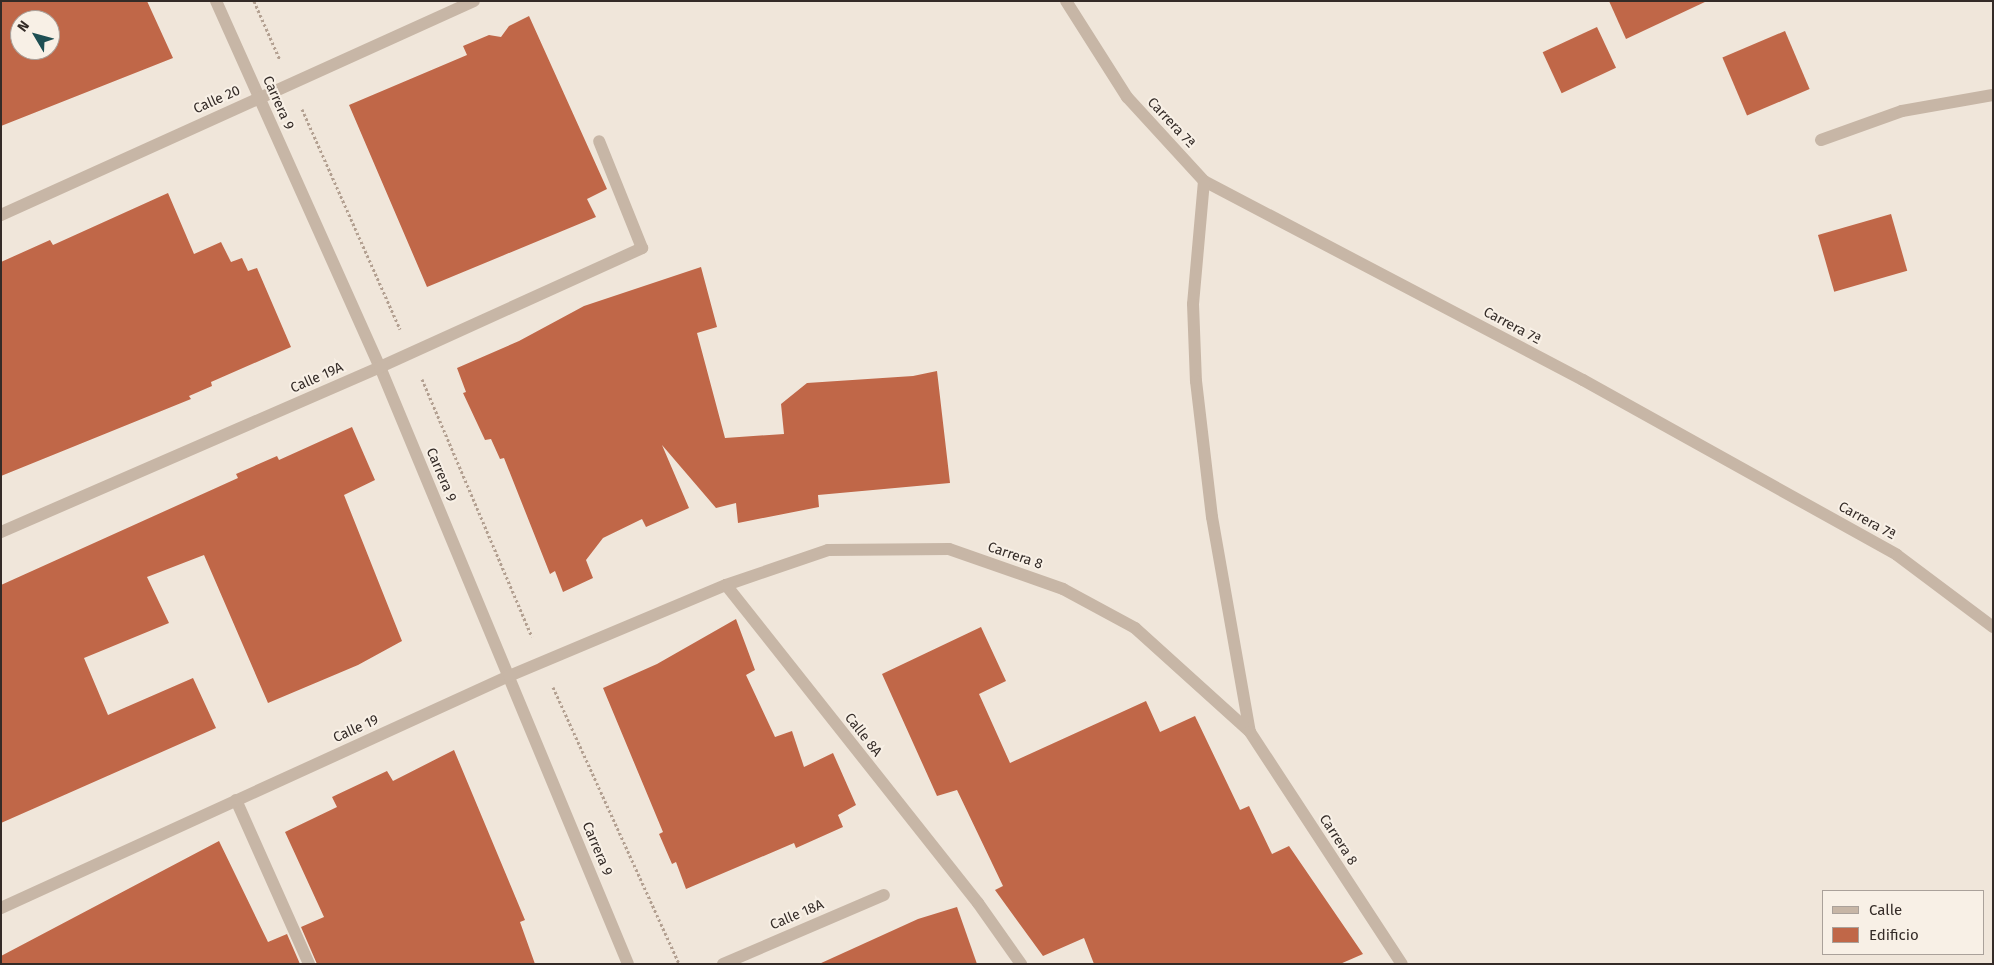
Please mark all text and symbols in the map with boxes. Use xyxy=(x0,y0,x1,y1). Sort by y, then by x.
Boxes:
north arrow xyxy=(10,10,60,60)
text: N xyxy=(14,17,33,35)
street label: Carrera 9 xyxy=(259,74,297,132)
street label: Calle 20 xyxy=(191,82,243,118)
street label: Carrera 7ª xyxy=(1143,94,1199,152)
street label: Carrera 7ª xyxy=(1480,304,1544,348)
street label: Calle 19A xyxy=(288,359,346,397)
street label: Carrera 9 xyxy=(422,446,460,504)
street label: Carrera 7ª xyxy=(1835,498,1899,544)
street label: Carrera 8 xyxy=(985,539,1045,573)
street label: Calle 8A xyxy=(841,710,885,760)
street label: Calle 19 xyxy=(331,712,381,746)
street label: Carrera 8 xyxy=(1315,811,1361,869)
street label: Carrera 9 xyxy=(578,820,616,878)
legend xyxy=(1822,890,1984,955)
street label: Calle 18A xyxy=(768,896,826,934)
text: Calle xyxy=(1869,901,1902,919)
text: Edificio xyxy=(1869,926,1919,944)

